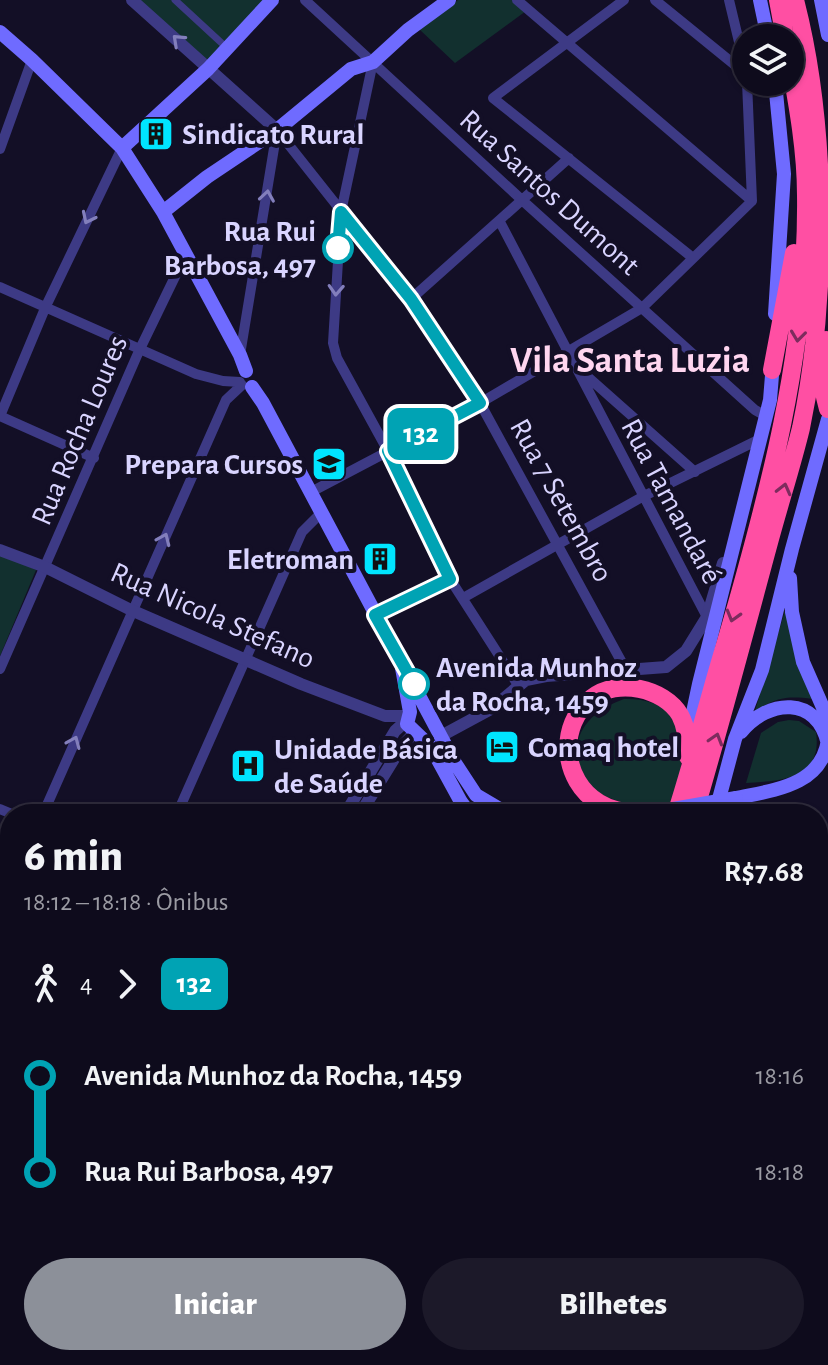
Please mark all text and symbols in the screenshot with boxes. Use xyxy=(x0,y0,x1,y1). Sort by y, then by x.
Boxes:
map controls xyxy=(732,24,804,96)
button: layers xyxy=(732,24,804,96)
one-way arrow xyxy=(172,36,187,50)
street label: Rua Santos Dumont xyxy=(454,104,645,281)
building icon: Sindicato Rural xyxy=(137,115,175,153)
place label: Sindicato Rural xyxy=(182,120,364,150)
one-way arrow xyxy=(257,189,274,202)
one-way arrow xyxy=(82,210,98,225)
place label: Rua Rui Barbosa, 497 xyxy=(164,217,316,281)
marker: Rua Rui Barbosa, 497 xyxy=(323,233,353,263)
one-way arrow xyxy=(328,283,345,296)
one-way arrow xyxy=(789,330,806,343)
street label: Rua Rocha Loures xyxy=(26,331,133,530)
district label: Vila Santa Luzia xyxy=(510,342,750,380)
line badge: 132 xyxy=(375,408,467,460)
street label: Rua 7 Setembro xyxy=(504,414,618,587)
street label: Rua Tamandaré xyxy=(615,414,727,589)
text: 132 xyxy=(403,420,439,448)
school or university icon: Prepara Cursos xyxy=(310,445,348,483)
place label: Prepara Cursos xyxy=(124,450,303,480)
one-way arrow xyxy=(775,482,792,496)
one-way arrow xyxy=(154,533,170,547)
building icon: Eletroman xyxy=(361,540,399,578)
place label: Eletroman xyxy=(227,545,354,575)
street label: Rua Nicola Stefano xyxy=(106,557,319,674)
one-way arrow xyxy=(726,609,742,622)
place label: Avenida Munhoz da Rocha, 1459 xyxy=(436,653,637,717)
marker: Avenida Munhoz da Rocha, 1459 xyxy=(399,669,429,699)
hotel icon: Comaq hotel xyxy=(483,728,521,766)
place label: Comaq hotel xyxy=(528,733,679,763)
one-way arrow xyxy=(707,733,723,747)
place label: Unidade Básica de Saúde xyxy=(274,735,458,799)
one-way arrow xyxy=(65,736,81,751)
hospital icon: Unidade Básica de Saúde xyxy=(229,747,267,785)
text: 6 min xyxy=(24,835,123,879)
text: R$7.68 xyxy=(724,857,804,887)
text: 18:12 – 18:18 · Ônibus xyxy=(24,889,228,915)
icon: walk xyxy=(24,962,68,1006)
icon: forward xyxy=(105,962,149,1006)
text: 132 xyxy=(177,970,212,998)
text: 4 xyxy=(80,971,93,997)
text: Avenida Munhoz da Rocha, 1459 xyxy=(84,1061,462,1091)
text: 18:16 xyxy=(756,1063,804,1089)
text: Rua Rui Barbosa, 497 xyxy=(84,1157,333,1187)
text: 18:18 xyxy=(756,1159,804,1185)
button: Iniciar xyxy=(24,1258,406,1350)
button: Bilhetes xyxy=(422,1258,804,1350)

